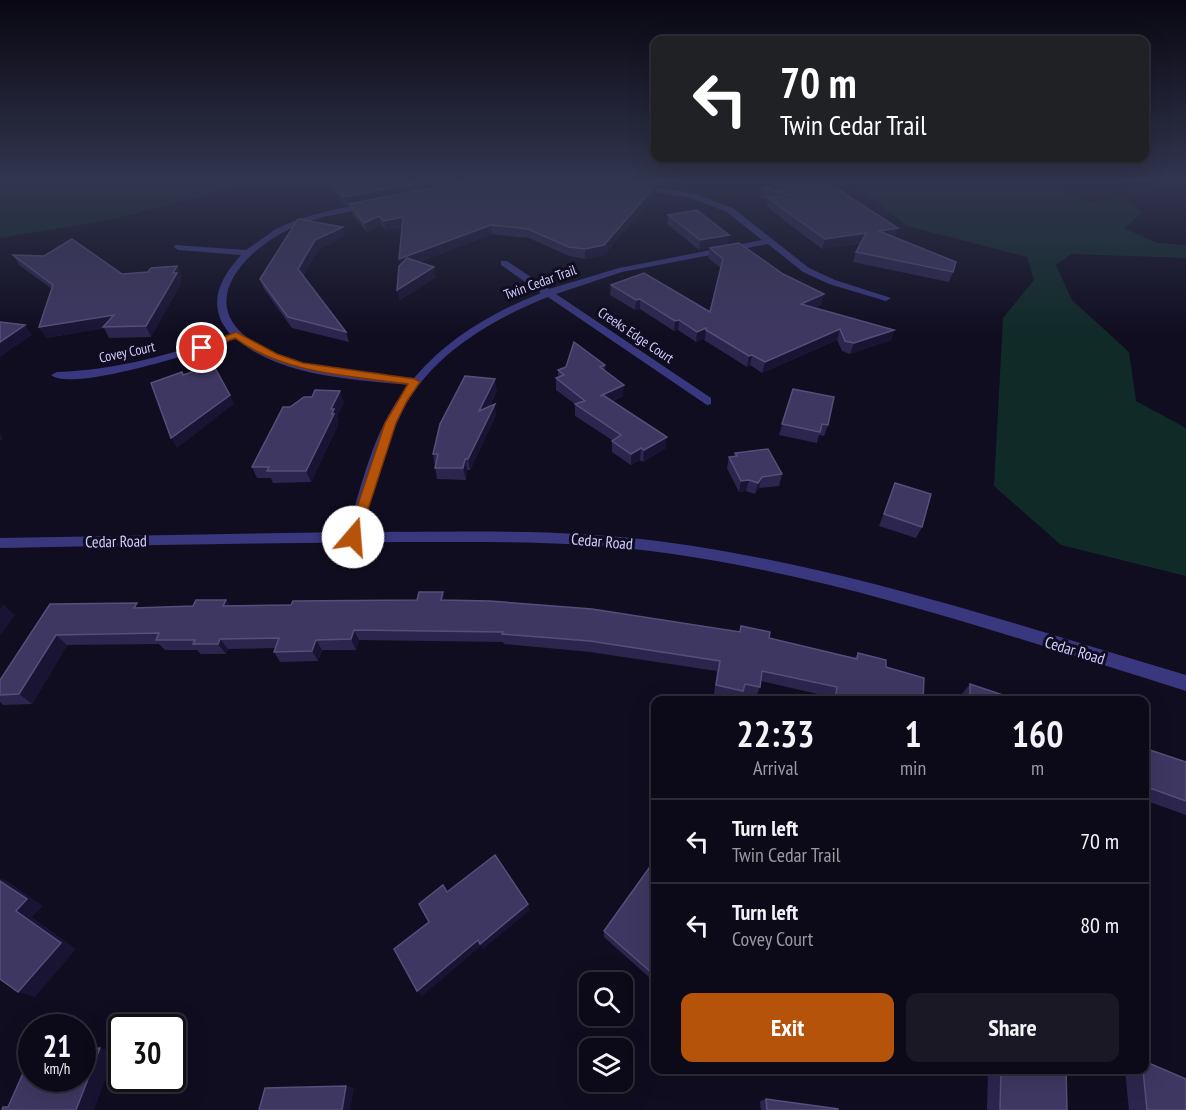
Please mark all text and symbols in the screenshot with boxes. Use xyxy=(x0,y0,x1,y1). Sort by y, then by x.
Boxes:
text: 70 m xyxy=(780,55,857,110)
icon: left xyxy=(681,60,759,138)
text: Twin Cedar Trail xyxy=(780,108,926,142)
street label: Twin Cedar Trail xyxy=(501,260,579,303)
street label: Creeks Edge Court xyxy=(595,303,678,367)
pin xyxy=(176,322,227,373)
icon: arrive xyxy=(185,331,218,364)
street label: Covey Court xyxy=(97,337,157,367)
position arrow xyxy=(321,505,385,569)
street label: Cedar Road xyxy=(570,528,634,554)
street label: Cedar Road xyxy=(85,530,147,552)
street label: Cedar Road xyxy=(1042,631,1108,669)
text: 22:33 xyxy=(737,710,814,757)
text: 1 xyxy=(904,710,922,757)
text: 160 xyxy=(1012,710,1063,757)
text: Arrival xyxy=(753,755,798,781)
text: min xyxy=(900,755,926,781)
text: m xyxy=(1031,755,1044,781)
text: Turn left xyxy=(732,814,798,842)
icon: left xyxy=(681,825,714,858)
text: 70 m xyxy=(1080,827,1119,855)
text: Twin Cedar Trail xyxy=(732,842,840,868)
text: Turn left xyxy=(732,898,798,926)
icon: left xyxy=(681,909,714,942)
text: 80 m xyxy=(1080,911,1119,939)
text: Covey Court xyxy=(732,926,813,952)
map controls xyxy=(579,972,633,1092)
button: search xyxy=(579,972,633,1026)
button: Exit xyxy=(681,993,894,1062)
button: Share xyxy=(906,993,1119,1062)
speed limit sign: 30 xyxy=(108,1014,186,1092)
text: 21 xyxy=(43,1026,71,1065)
button: layers xyxy=(579,1038,633,1092)
text: km/h xyxy=(44,1059,70,1078)

